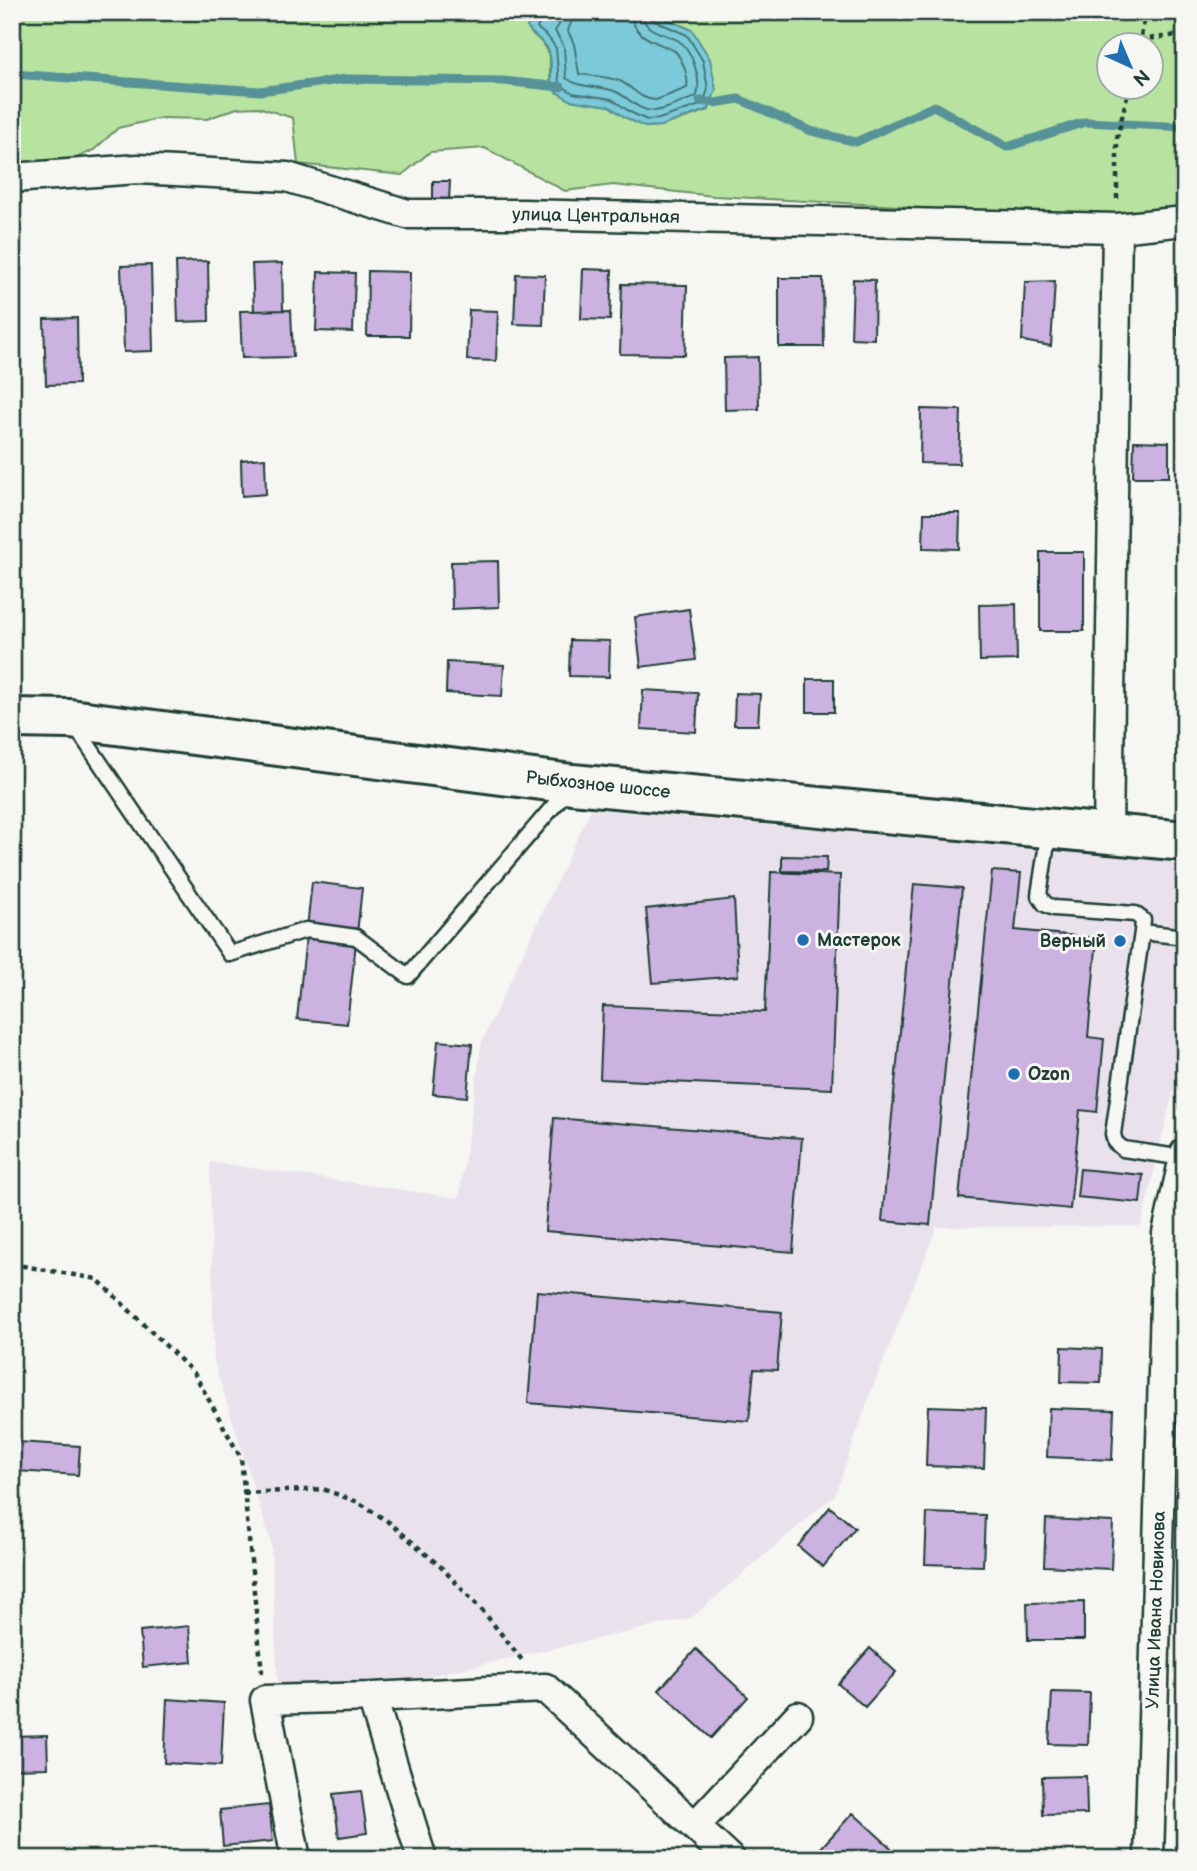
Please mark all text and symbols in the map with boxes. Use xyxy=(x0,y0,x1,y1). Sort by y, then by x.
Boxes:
north arrow xyxy=(1096,32,1166,102)
text: N xyxy=(1128,64,1154,90)
street label: улица Центральная xyxy=(512,204,680,228)
street label: Рыбхозное шоссе xyxy=(525,767,671,803)
place label: Мастерок xyxy=(817,930,901,951)
place label: Верный xyxy=(1040,931,1106,952)
marker: Мастерок xyxy=(795,932,811,948)
marker: Верный xyxy=(1112,933,1128,949)
place label: Ozon xyxy=(1028,1064,1070,1085)
marker: Ozon xyxy=(1006,1066,1022,1082)
street label: Улица Ивана Новикова xyxy=(1142,1510,1170,1709)

